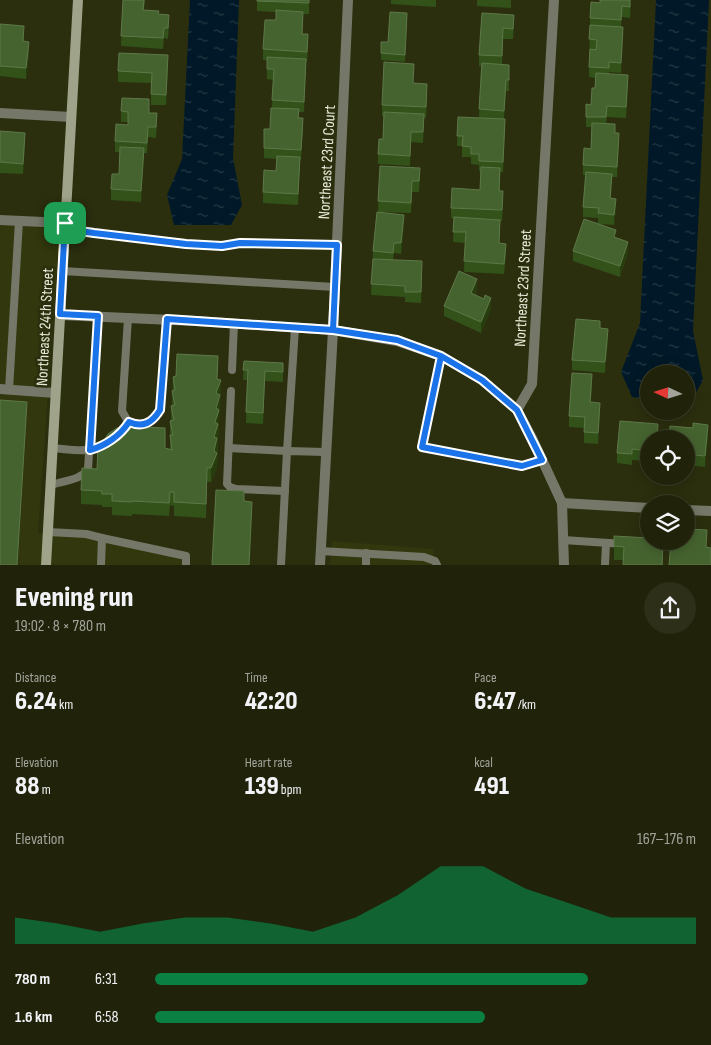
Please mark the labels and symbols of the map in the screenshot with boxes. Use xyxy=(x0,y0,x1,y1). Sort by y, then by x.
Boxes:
street label: Northeast 23rd Court xyxy=(315,104,340,220)
pin xyxy=(44,202,86,244)
street label: Northeast 23rd Street xyxy=(511,229,536,347)
street label: Northeast 24th Street xyxy=(33,267,58,387)
north arrow xyxy=(640,365,695,420)

